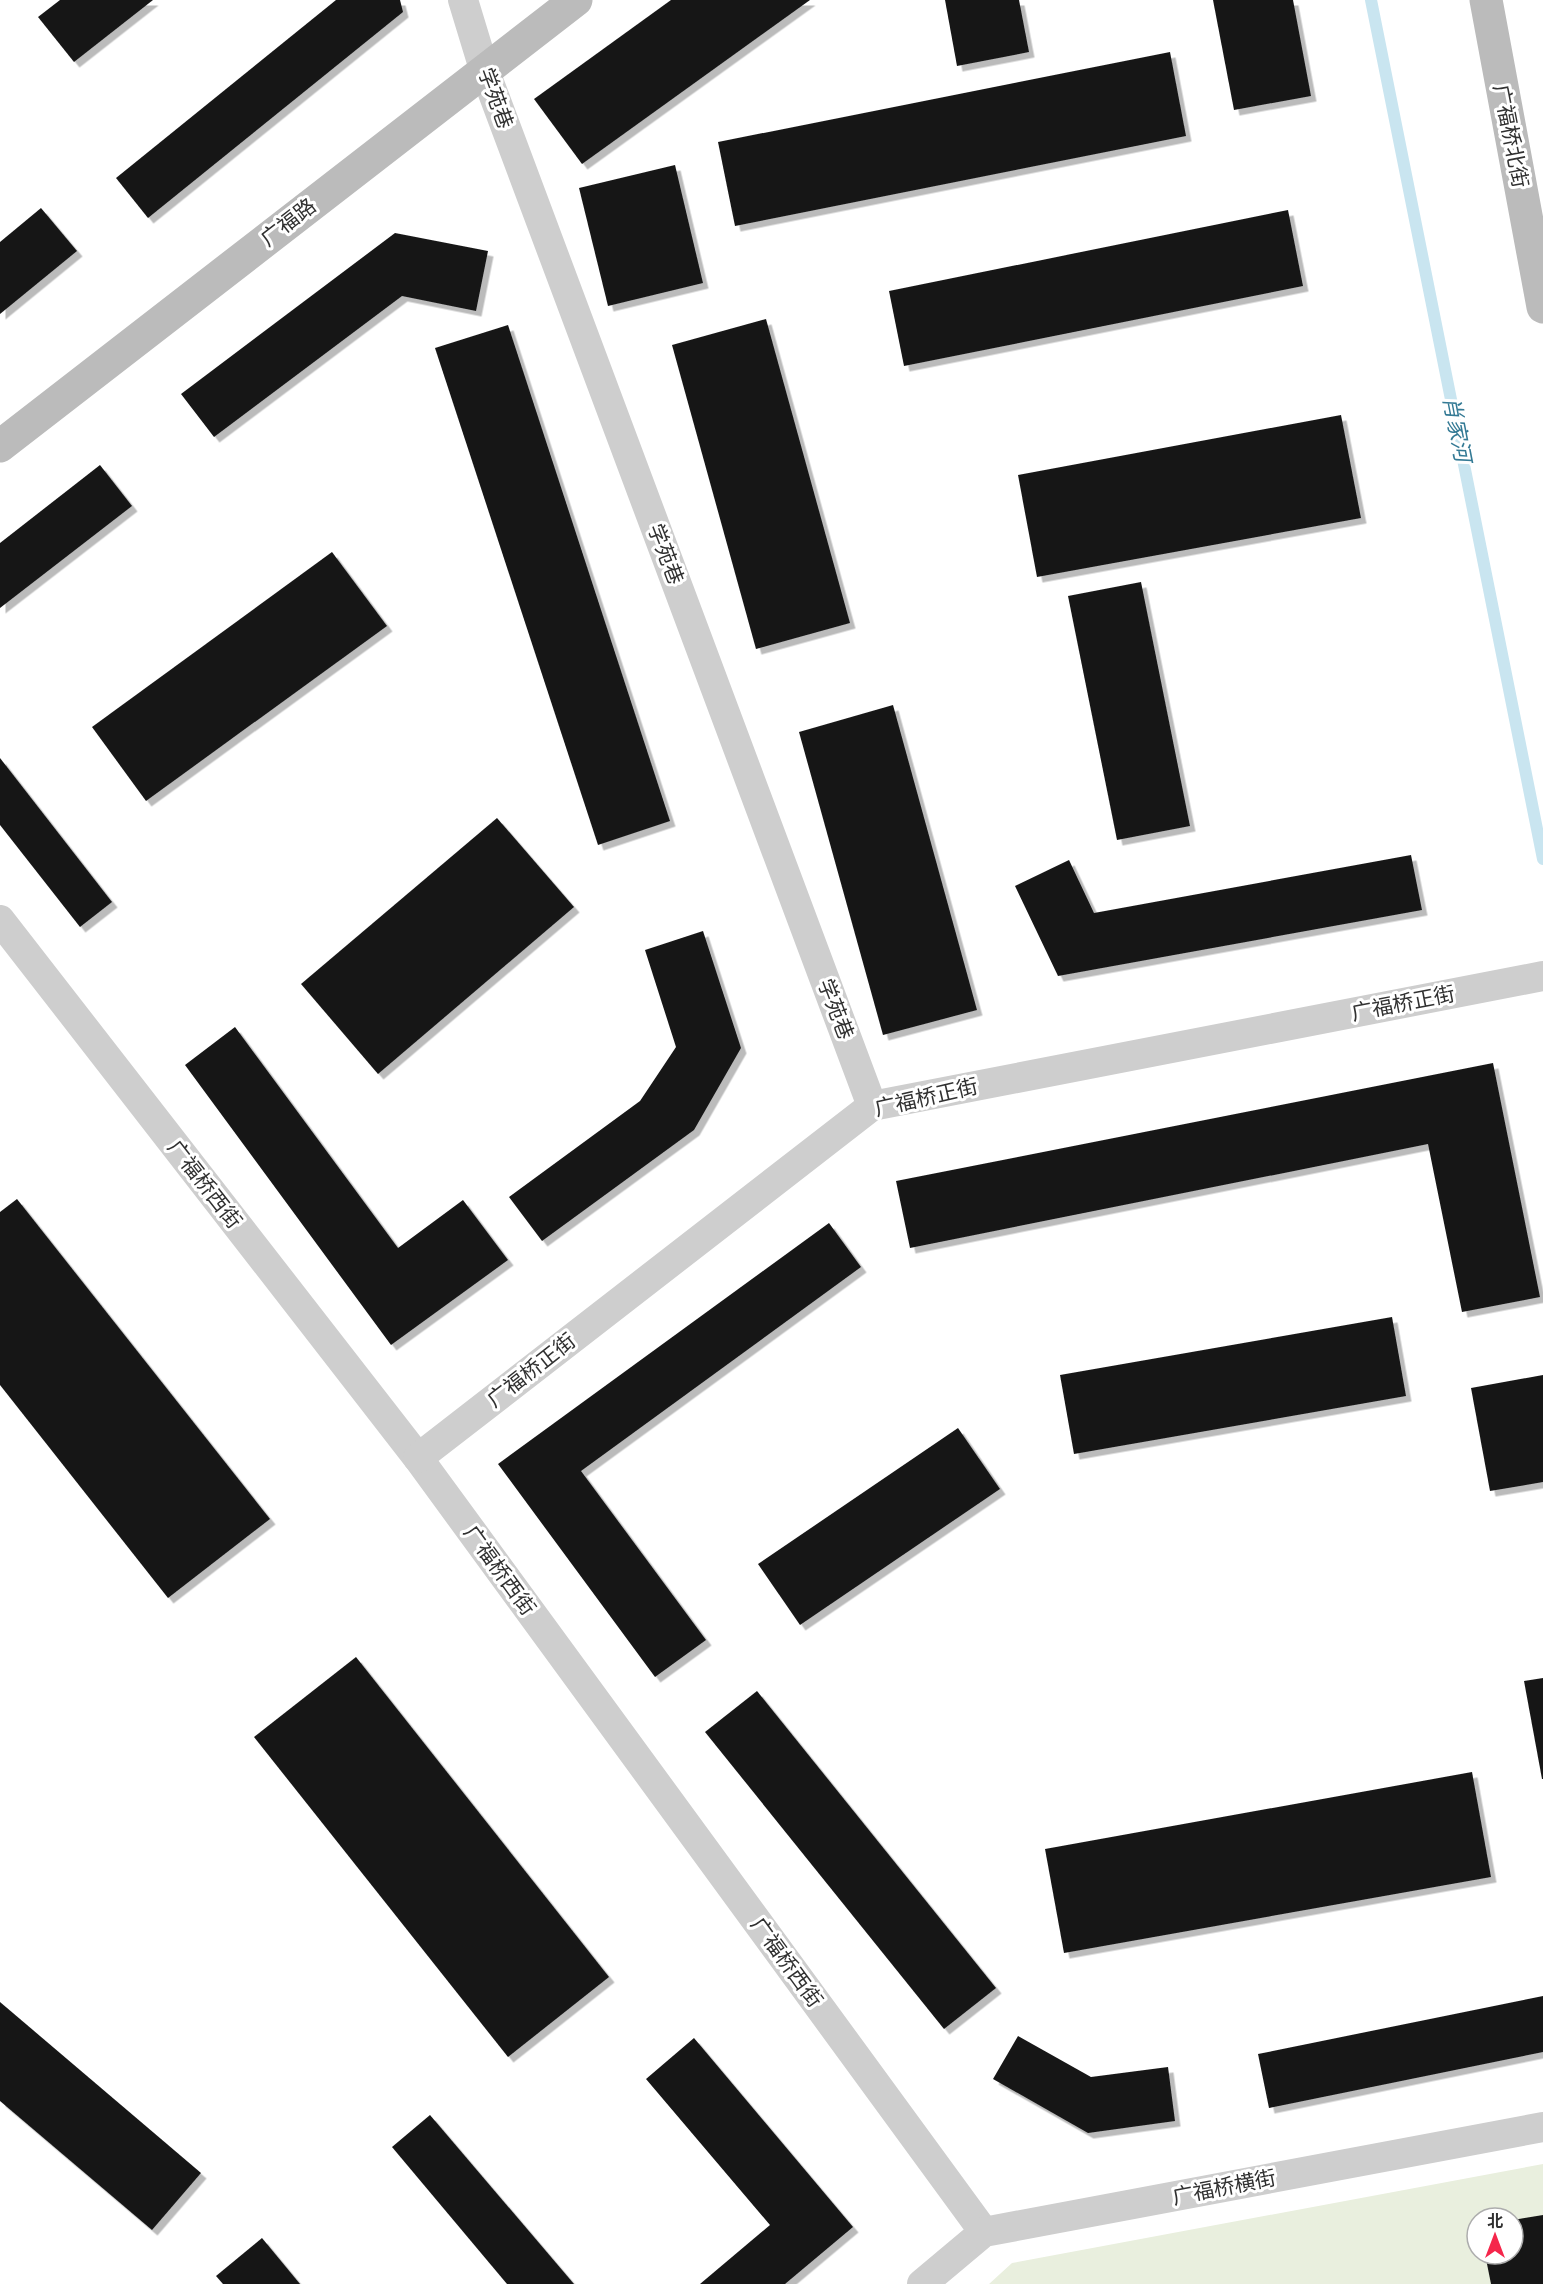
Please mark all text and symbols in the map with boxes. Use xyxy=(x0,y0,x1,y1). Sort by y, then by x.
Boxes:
street label: 学苑巷 xyxy=(473,64,519,132)
street label: 广福桥北街 xyxy=(1489,82,1533,190)
street label: 广福路 xyxy=(255,193,321,251)
water label: 肖家河 xyxy=(1437,394,1477,468)
street label: 学苑巷 xyxy=(643,520,689,588)
street label: 学苑巷 xyxy=(813,975,859,1043)
street label: 广福桥正街 xyxy=(1349,981,1457,1025)
street label: 广福桥正街 xyxy=(872,1073,980,1121)
street label: 广福桥西街 xyxy=(163,1135,247,1233)
street label: 广福桥正街 xyxy=(482,1328,580,1412)
street label: 广福桥西街 xyxy=(459,1520,541,1620)
street label: 广福桥西街 xyxy=(746,1912,828,2012)
street label: 广福桥横街 xyxy=(1170,2165,1278,2209)
north arrow xyxy=(1465,2206,1525,2266)
text: 北 xyxy=(1487,2212,1503,2231)

